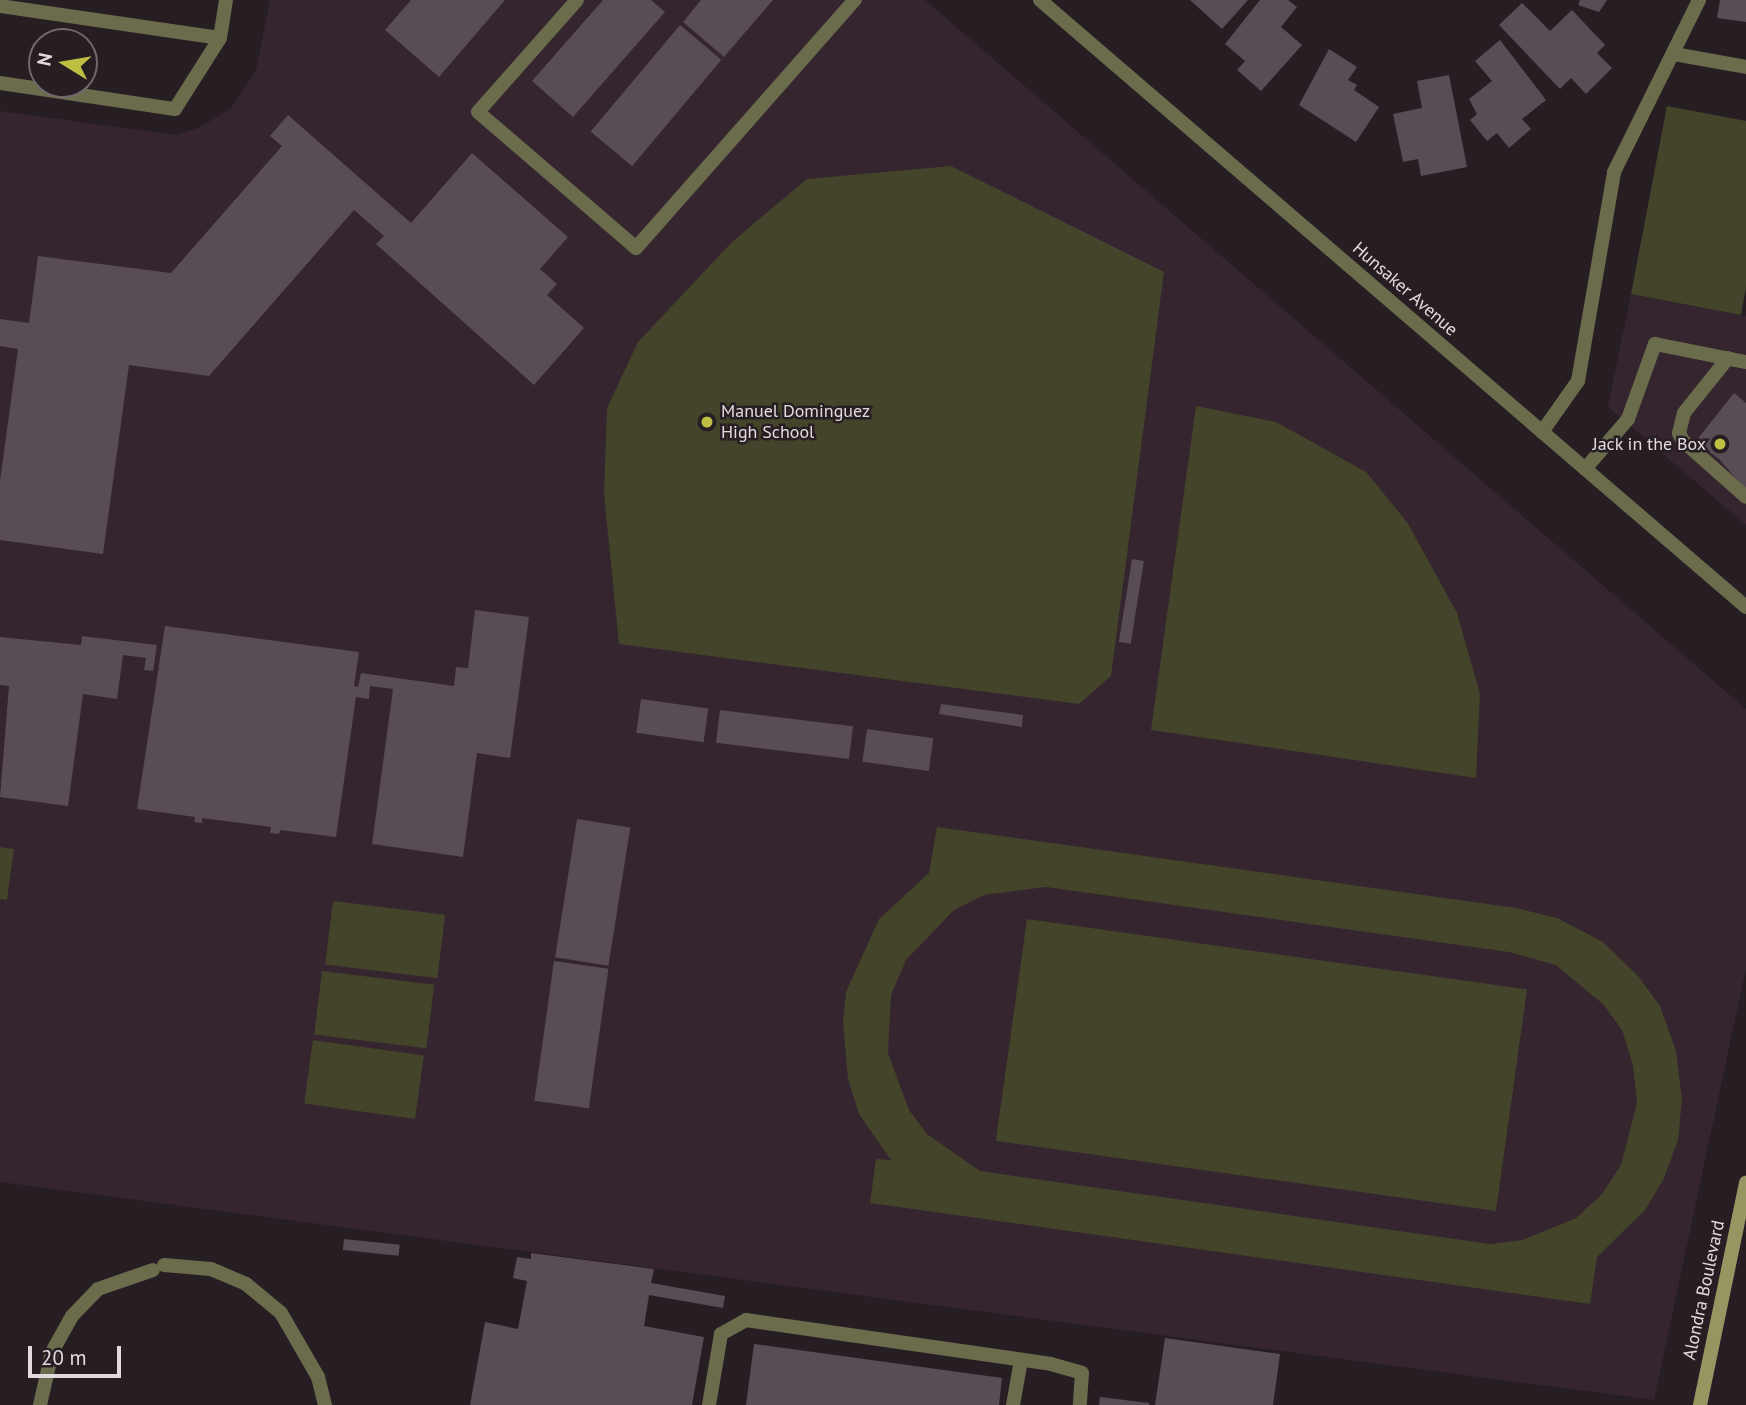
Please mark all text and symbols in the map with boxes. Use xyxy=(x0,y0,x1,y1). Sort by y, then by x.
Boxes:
north arrow xyxy=(28,28,98,98)
text: N xyxy=(31,51,57,68)
street label: Hunsaker Avenue xyxy=(1348,237,1462,341)
place label: Manuel Dominguez High School xyxy=(721,401,870,444)
marker: Manuel Dominguez High School xyxy=(699,414,715,430)
place label: Jack in the Box xyxy=(1592,433,1706,455)
marker: Jack in the Box xyxy=(1712,436,1728,452)
street label: Alondra Boulevard xyxy=(1679,1218,1729,1362)
scale bar xyxy=(32,1332,124,1376)
text: 20 m xyxy=(41,1344,87,1371)

